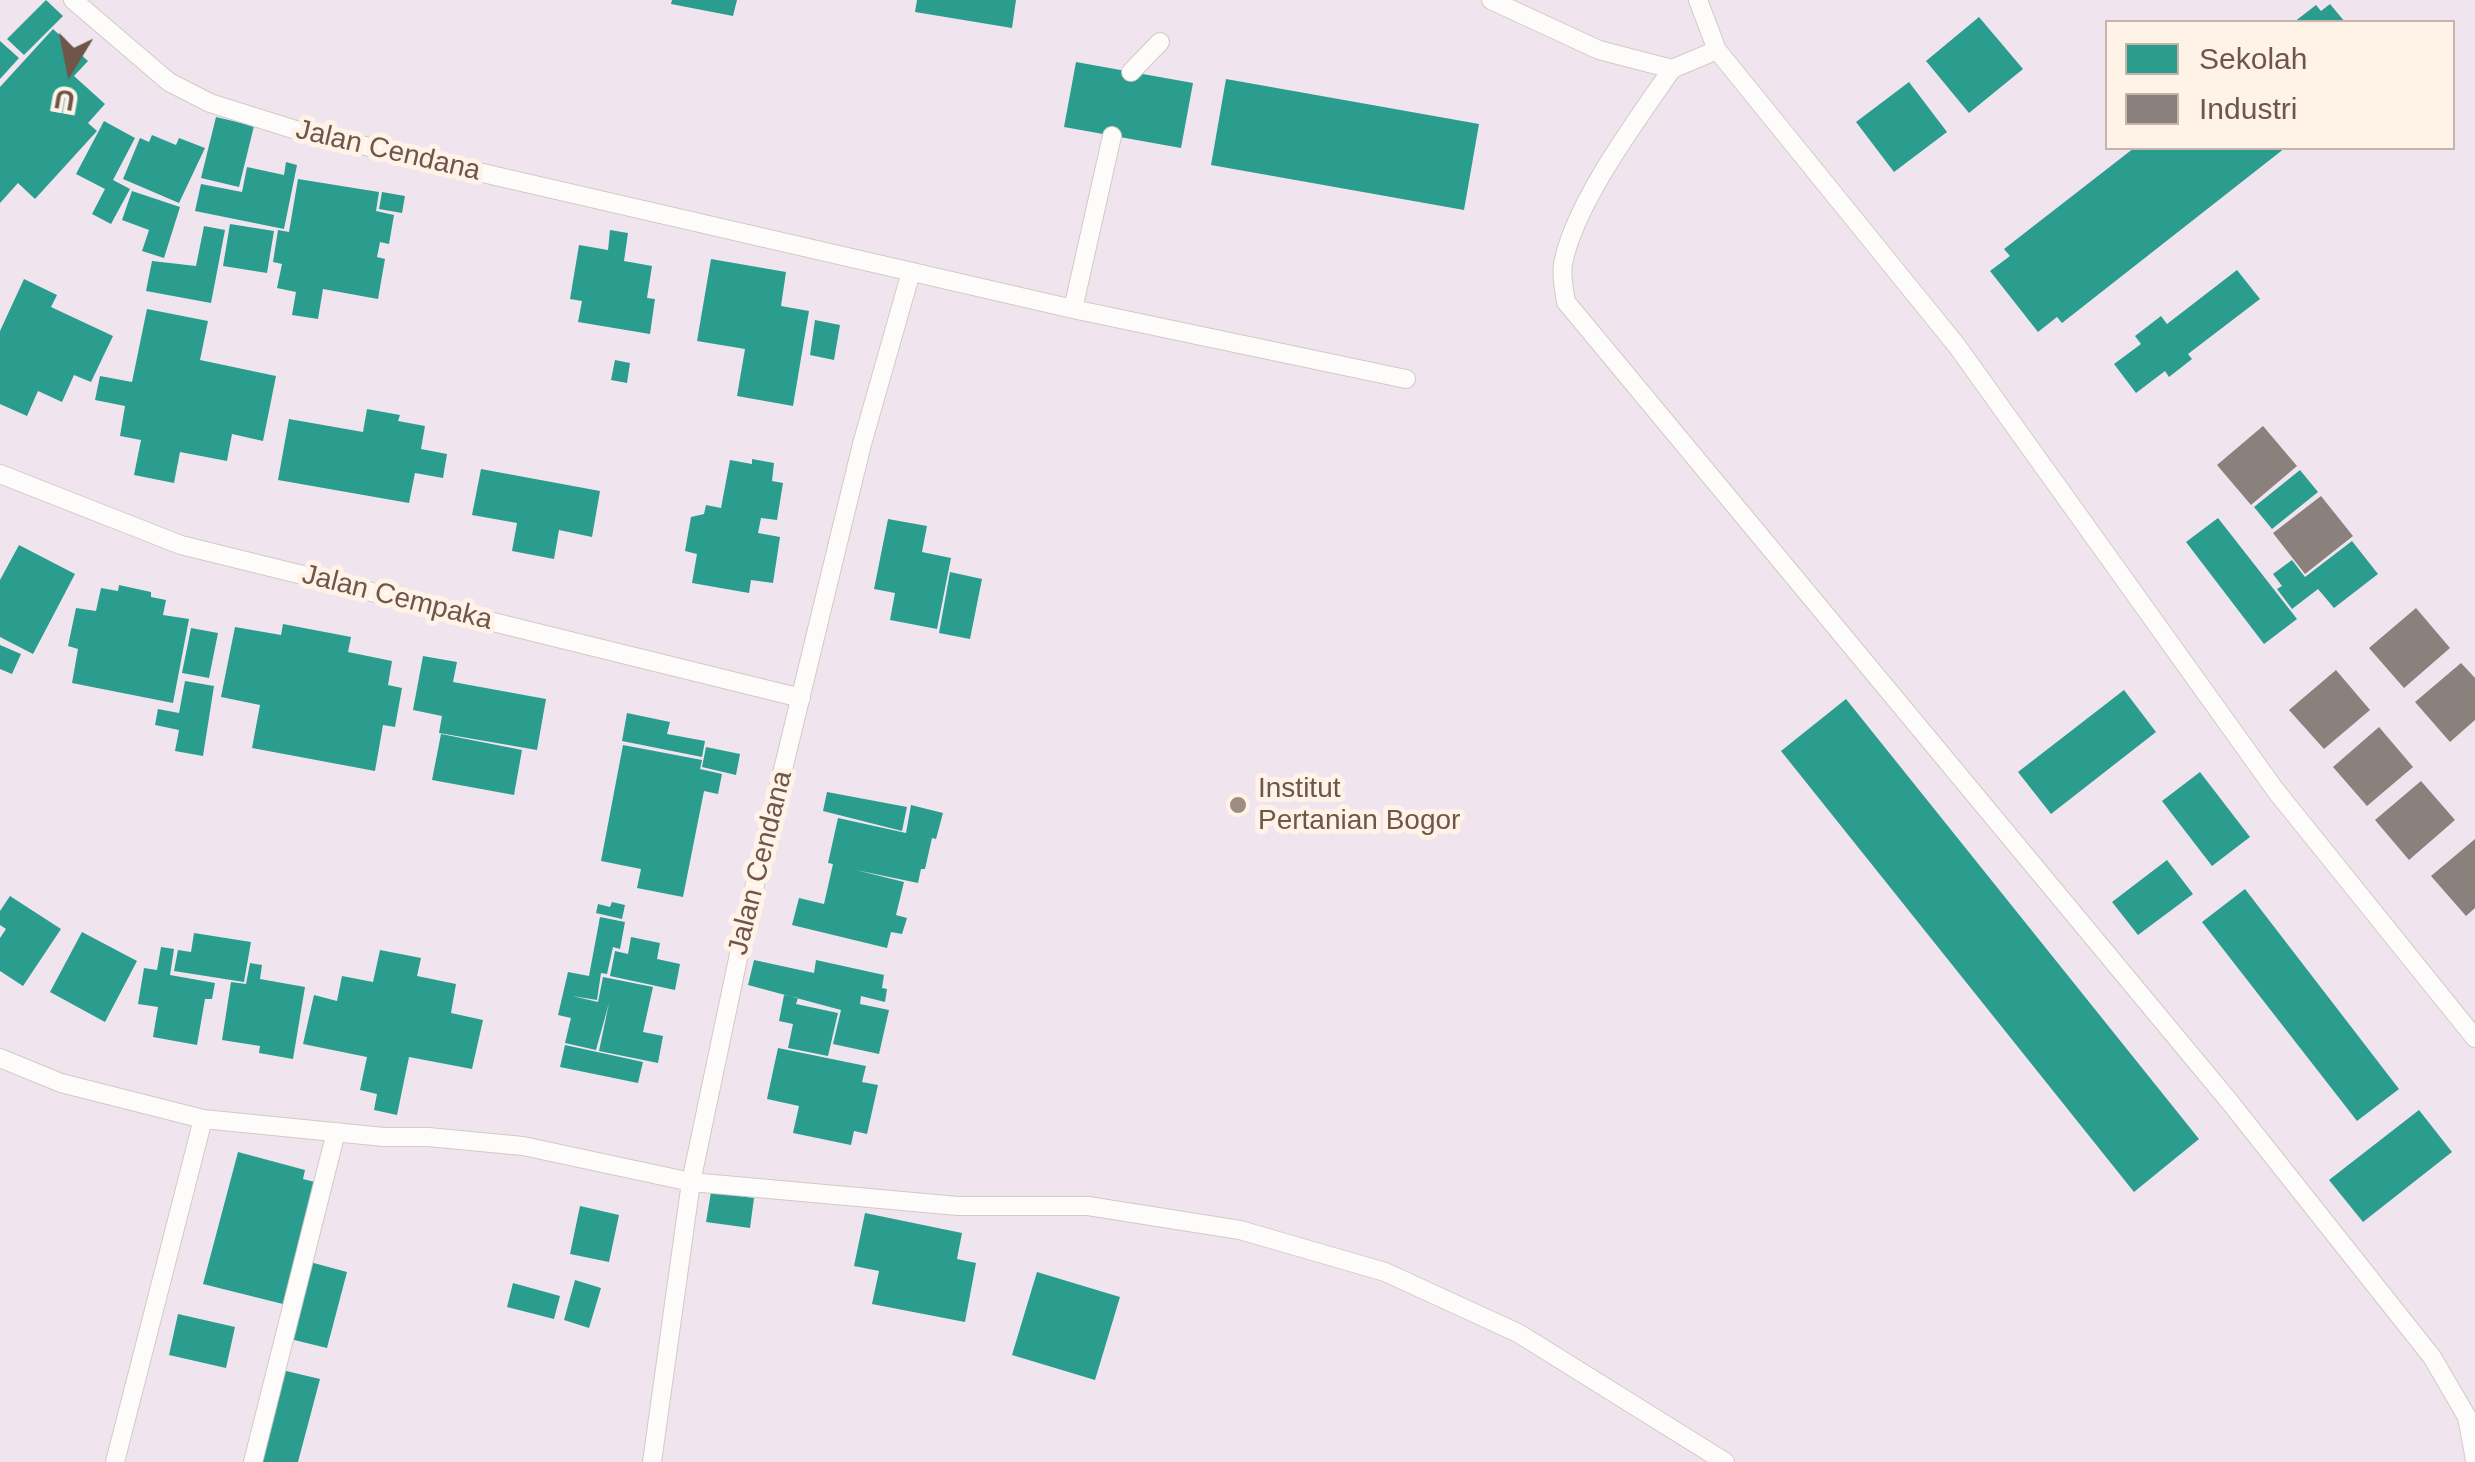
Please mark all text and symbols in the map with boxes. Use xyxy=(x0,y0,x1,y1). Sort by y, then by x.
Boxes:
north arrow xyxy=(20,20,120,120)
legend xyxy=(2105,20,2455,150)
text: Sekolah xyxy=(2199,42,2307,75)
text: U xyxy=(52,83,77,117)
text: Industri xyxy=(2199,92,2297,125)
street label: Jalan Cendana xyxy=(292,113,484,189)
street label: Jalan Cempaka xyxy=(299,558,495,638)
street label: Jalan Cendana xyxy=(722,768,800,958)
place label: Institut Pertanian Bogor xyxy=(1258,772,1460,838)
marker: Institut Pertanian Bogor xyxy=(1227,794,1249,816)

